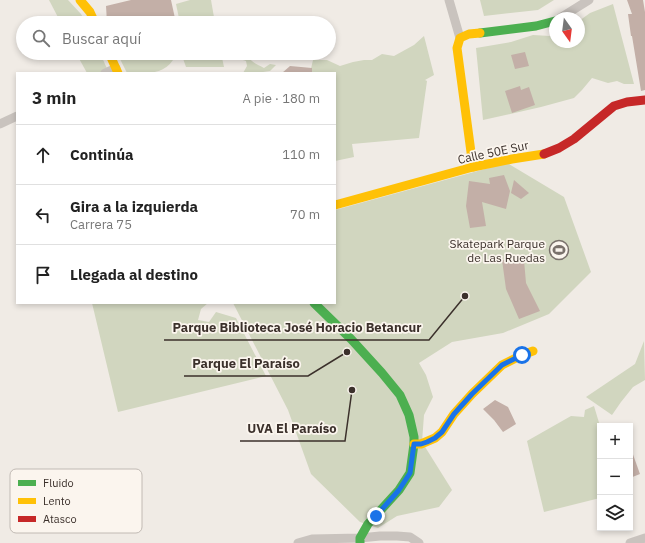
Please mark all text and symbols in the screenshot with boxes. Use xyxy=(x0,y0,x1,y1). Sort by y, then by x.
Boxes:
north arrow xyxy=(549,12,585,48)
search box xyxy=(16,16,336,60)
icon: search xyxy=(30,27,52,49)
text: Buscar aquí xyxy=(62,29,141,48)
text: 3 min xyxy=(32,87,76,109)
text: A pie · 180 m xyxy=(242,90,320,107)
street label: Calle 50E Sur xyxy=(456,137,530,167)
icon: ahead xyxy=(32,144,54,166)
text: Continúa xyxy=(70,145,134,164)
text: 110 m xyxy=(282,146,320,163)
text: Gira a la izquierda xyxy=(70,197,198,216)
icon: left xyxy=(32,204,54,226)
text: 70 m xyxy=(290,206,320,223)
text: Carrera 75 xyxy=(70,216,132,233)
place label: Skatepark Parque de Las Ruedas xyxy=(449,236,545,265)
sports icon: Skatepark Parque de Las Ruedas xyxy=(548,239,570,261)
icon: arrive xyxy=(32,264,54,286)
text: Llegada al destino xyxy=(70,265,198,284)
callout: Parque Biblioteca José Horacio Betancur xyxy=(164,315,429,340)
text: Parque Biblioteca José Horacio Betancur xyxy=(173,319,421,336)
route start xyxy=(513,346,531,364)
callout: Parque El Paraíso xyxy=(184,351,308,376)
text: Parque El Paraíso xyxy=(192,355,300,372)
callout: UVA El Paraíso xyxy=(240,416,345,441)
text: UVA El Paraíso xyxy=(247,420,337,437)
map controls xyxy=(597,423,633,531)
button: + xyxy=(597,423,633,459)
button: − xyxy=(597,459,633,495)
legend xyxy=(10,469,142,533)
text: Fluido xyxy=(43,476,74,490)
text: Lento xyxy=(43,494,71,508)
button: layers xyxy=(597,495,633,531)
route end xyxy=(367,507,385,525)
text: Atasco xyxy=(43,512,77,526)

